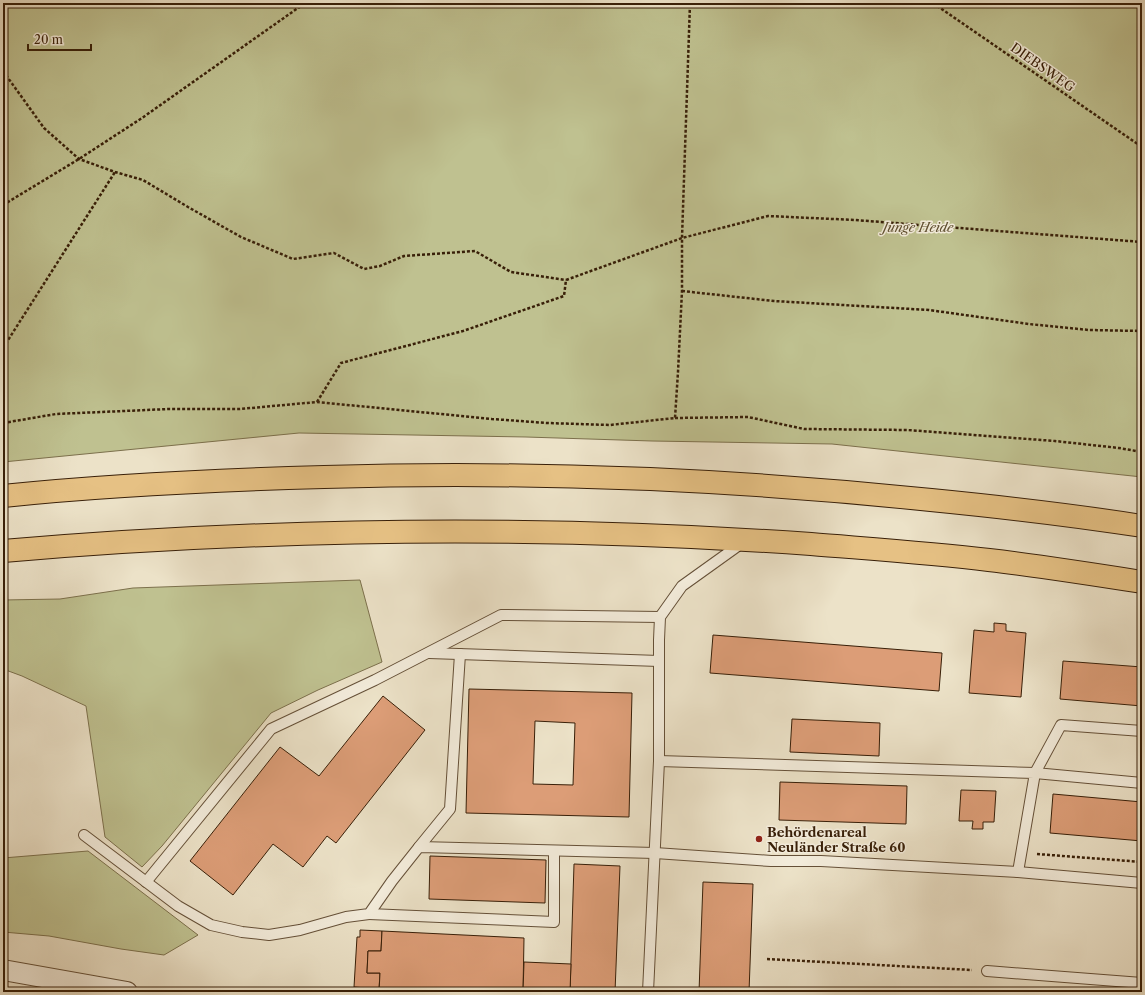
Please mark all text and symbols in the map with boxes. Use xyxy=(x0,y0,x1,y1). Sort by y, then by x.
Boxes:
scale bar xyxy=(28,26,91,52)
text: 20 m xyxy=(34,32,63,47)
street label: DIEBSWEG xyxy=(1008,39,1079,95)
park label: Junge Heide xyxy=(879,219,954,235)
place label: Behördenareal Neuländer Straße 60 xyxy=(767,824,905,855)
marker: Behördenareal Neuländer Straße 60 xyxy=(754,834,764,844)

